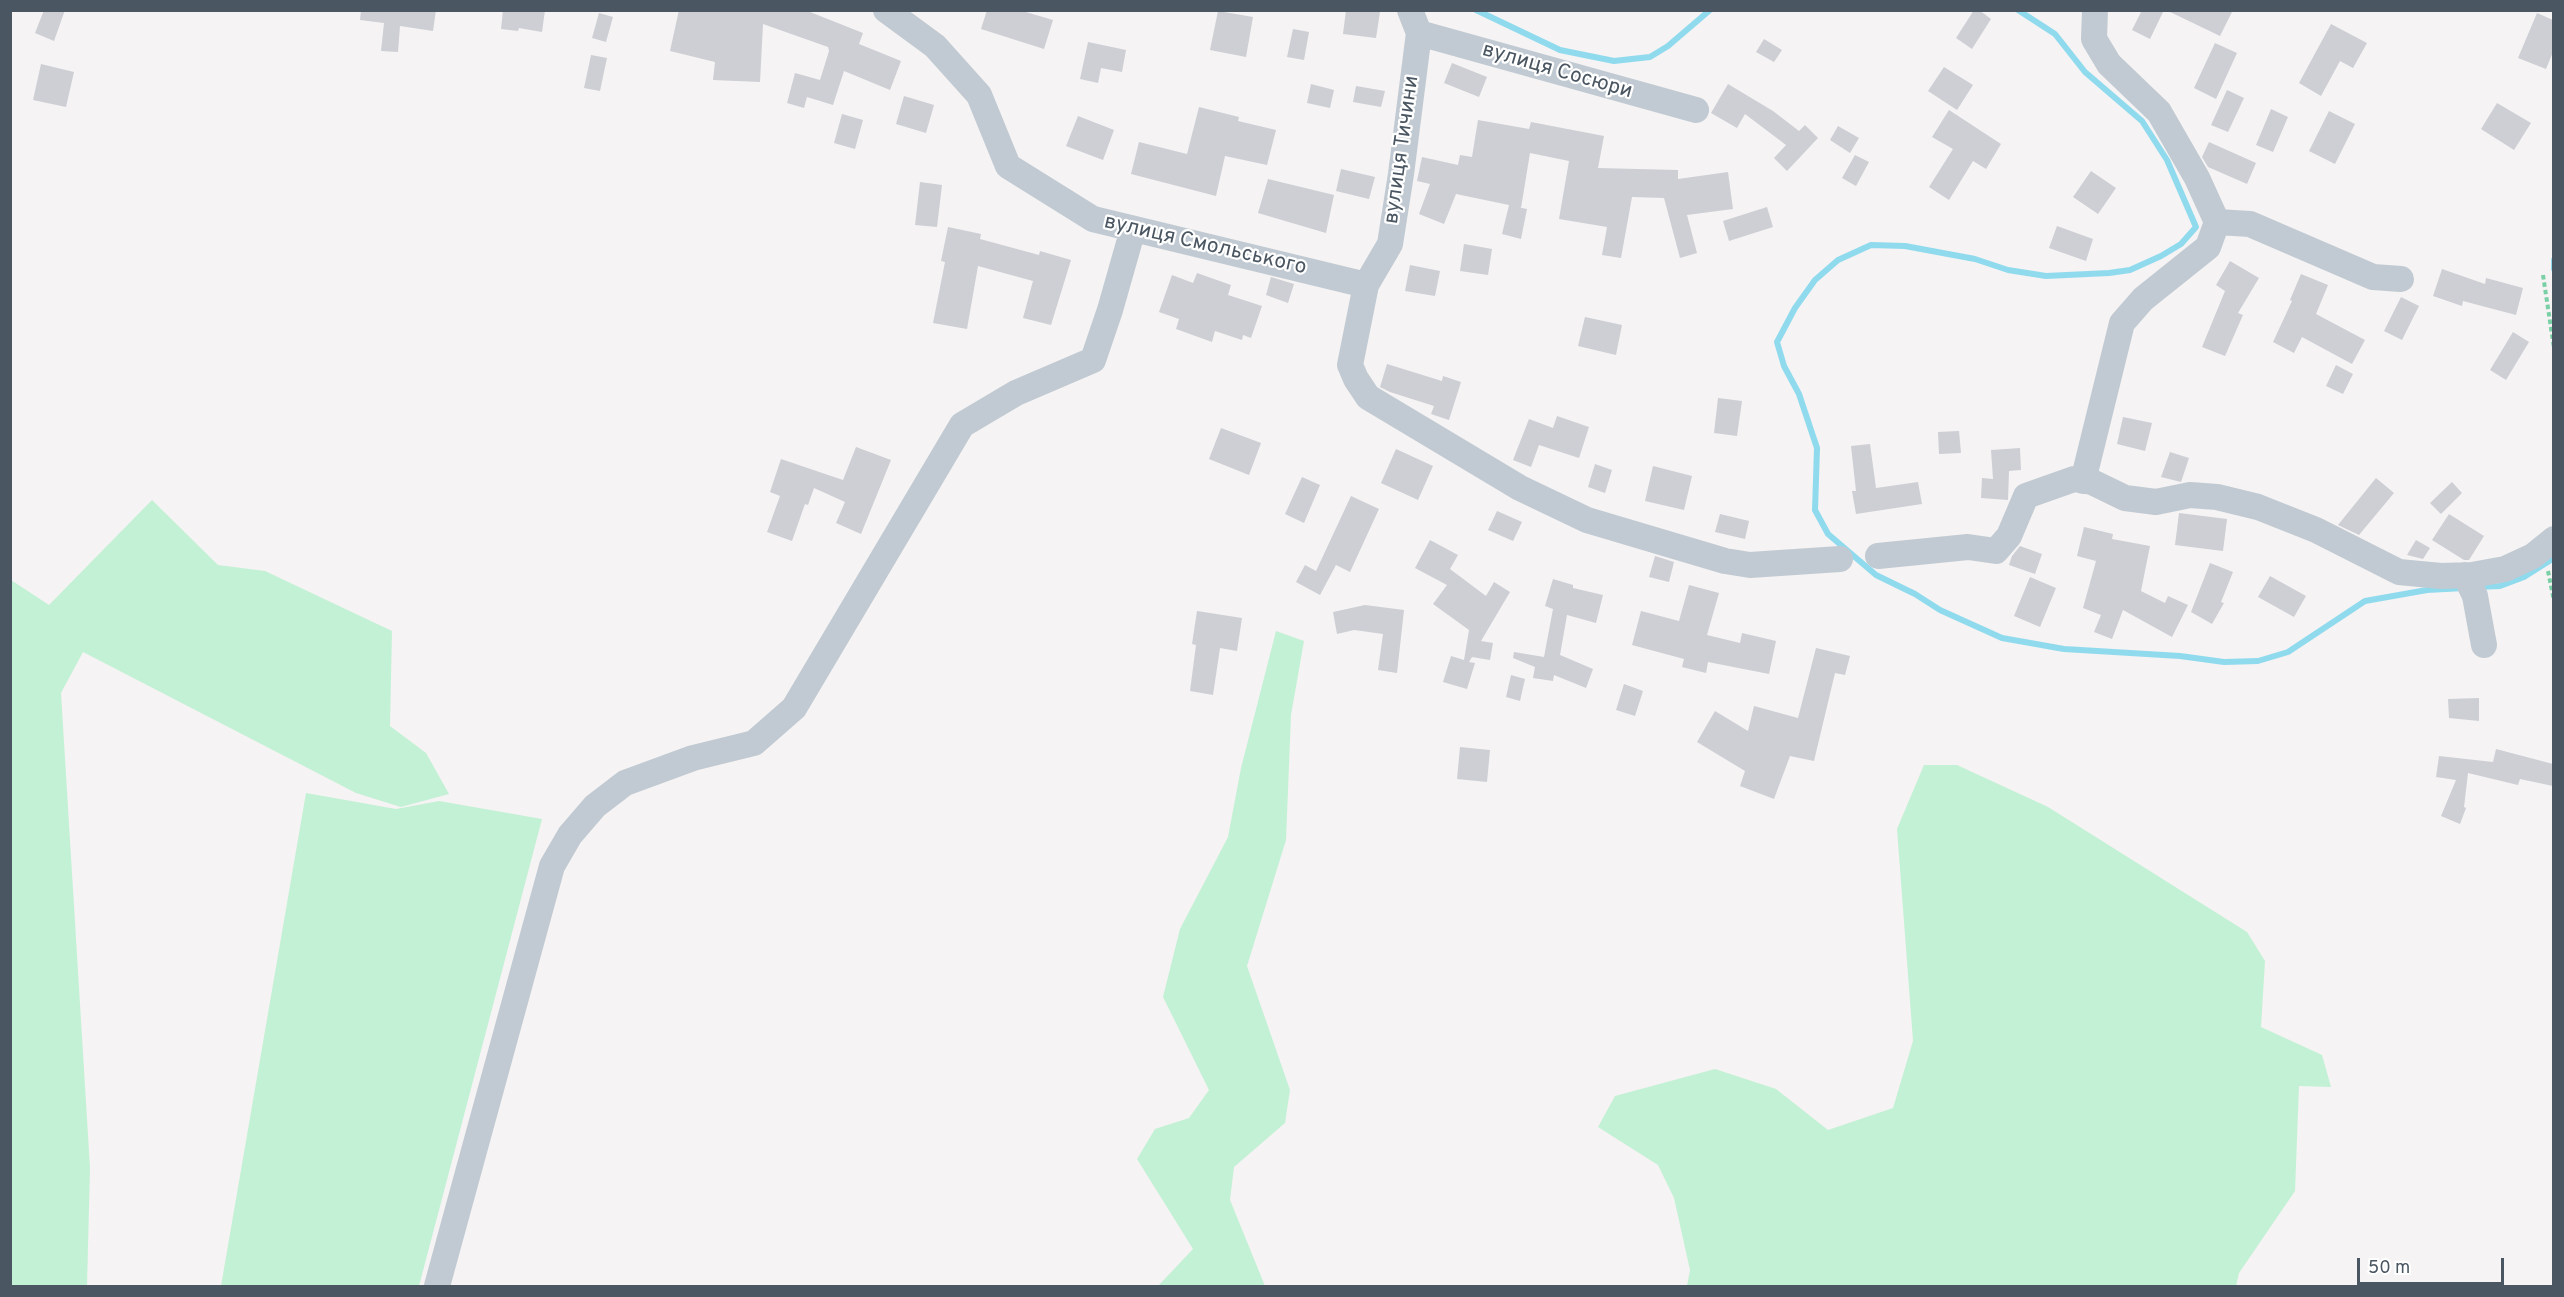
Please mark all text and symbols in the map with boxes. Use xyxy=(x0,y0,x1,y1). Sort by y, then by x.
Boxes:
street label: вулиця Сосюри xyxy=(1479,39,1635,105)
street label: вулиця Тичини xyxy=(1380,74,1426,226)
street label: вулиця Смольського xyxy=(1101,210,1309,282)
scale bar xyxy=(2360,1246,2507,1284)
text: 50 m xyxy=(2368,1257,2410,1280)

